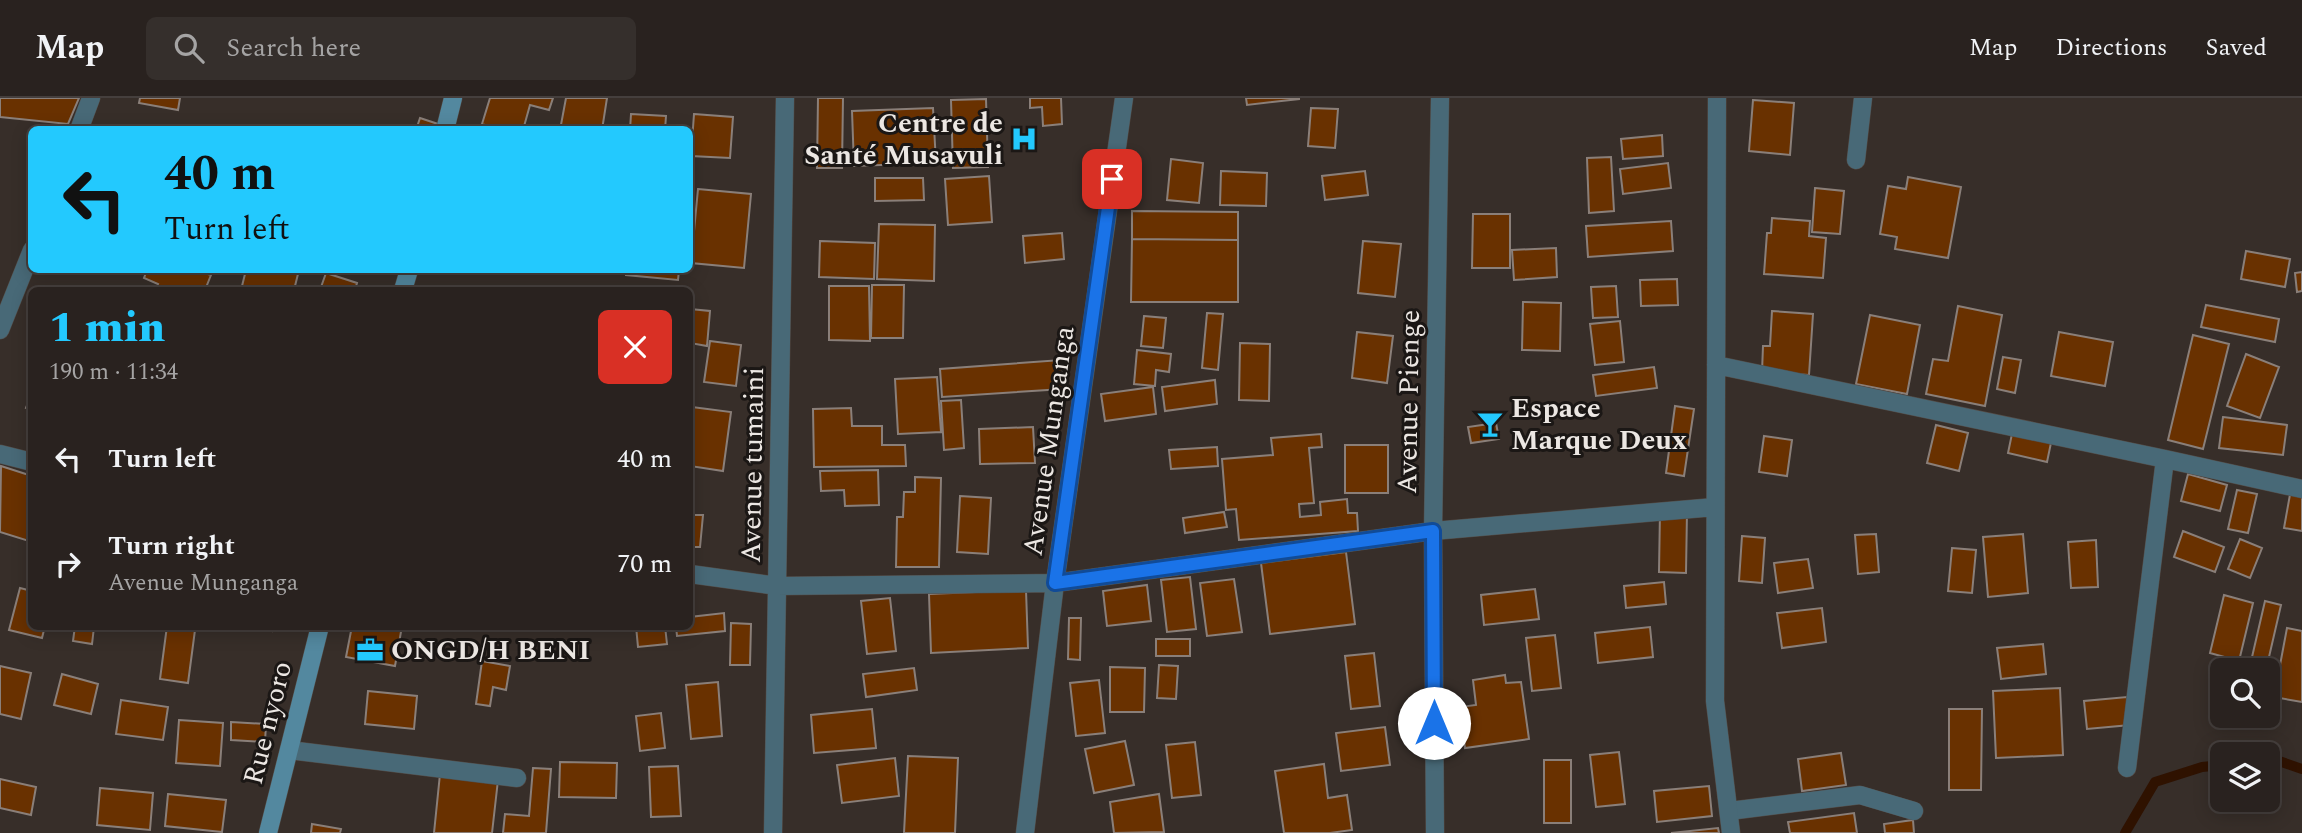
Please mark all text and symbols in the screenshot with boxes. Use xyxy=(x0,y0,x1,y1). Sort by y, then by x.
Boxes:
search box xyxy=(146,17,636,80)
text: Map xyxy=(35,23,104,73)
text: Search here xyxy=(226,28,361,68)
icon: search xyxy=(170,29,208,67)
text: Map xyxy=(1969,30,2017,66)
text: Directions xyxy=(2055,30,2167,66)
text: Saved xyxy=(2205,30,2267,66)
place label: Centre de Santé Musavuli xyxy=(804,102,1003,177)
hospital icon: Centre de Santé Musavuli xyxy=(1009,124,1039,154)
text: 40 m xyxy=(164,137,275,212)
pin xyxy=(1082,149,1142,209)
icon: left xyxy=(49,154,140,245)
icon: arrive xyxy=(1093,160,1131,198)
text: Turn left xyxy=(164,205,290,254)
text: 1 min xyxy=(49,297,165,360)
street label: Avenue Pienge xyxy=(1386,309,1432,495)
button: close xyxy=(598,310,672,384)
street label: Avenue Munganga xyxy=(1012,323,1086,559)
text: 190 m · 11:34 xyxy=(49,355,178,390)
street label: Avenue tumaini xyxy=(730,366,776,564)
place label: Espace Marque Deux xyxy=(1511,387,1687,462)
bar icon: Espace Marque Deux xyxy=(1475,409,1505,439)
text: Turn left xyxy=(108,439,216,479)
text: 40 m xyxy=(617,439,672,479)
icon: left xyxy=(49,440,87,478)
text: Turn right xyxy=(108,526,235,566)
text: 70 m xyxy=(617,544,672,584)
icon: right xyxy=(49,545,87,583)
text: Avenue Munganga xyxy=(108,566,298,601)
place label: ONGD/H BENI xyxy=(391,629,590,672)
office icon: ONGD/H BENI xyxy=(355,635,385,665)
street label: Rue nyoro xyxy=(232,657,304,789)
map controls xyxy=(2210,658,2280,812)
button: search xyxy=(2210,658,2280,728)
position arrow xyxy=(1397,686,1471,760)
button: layers xyxy=(2210,742,2280,812)

